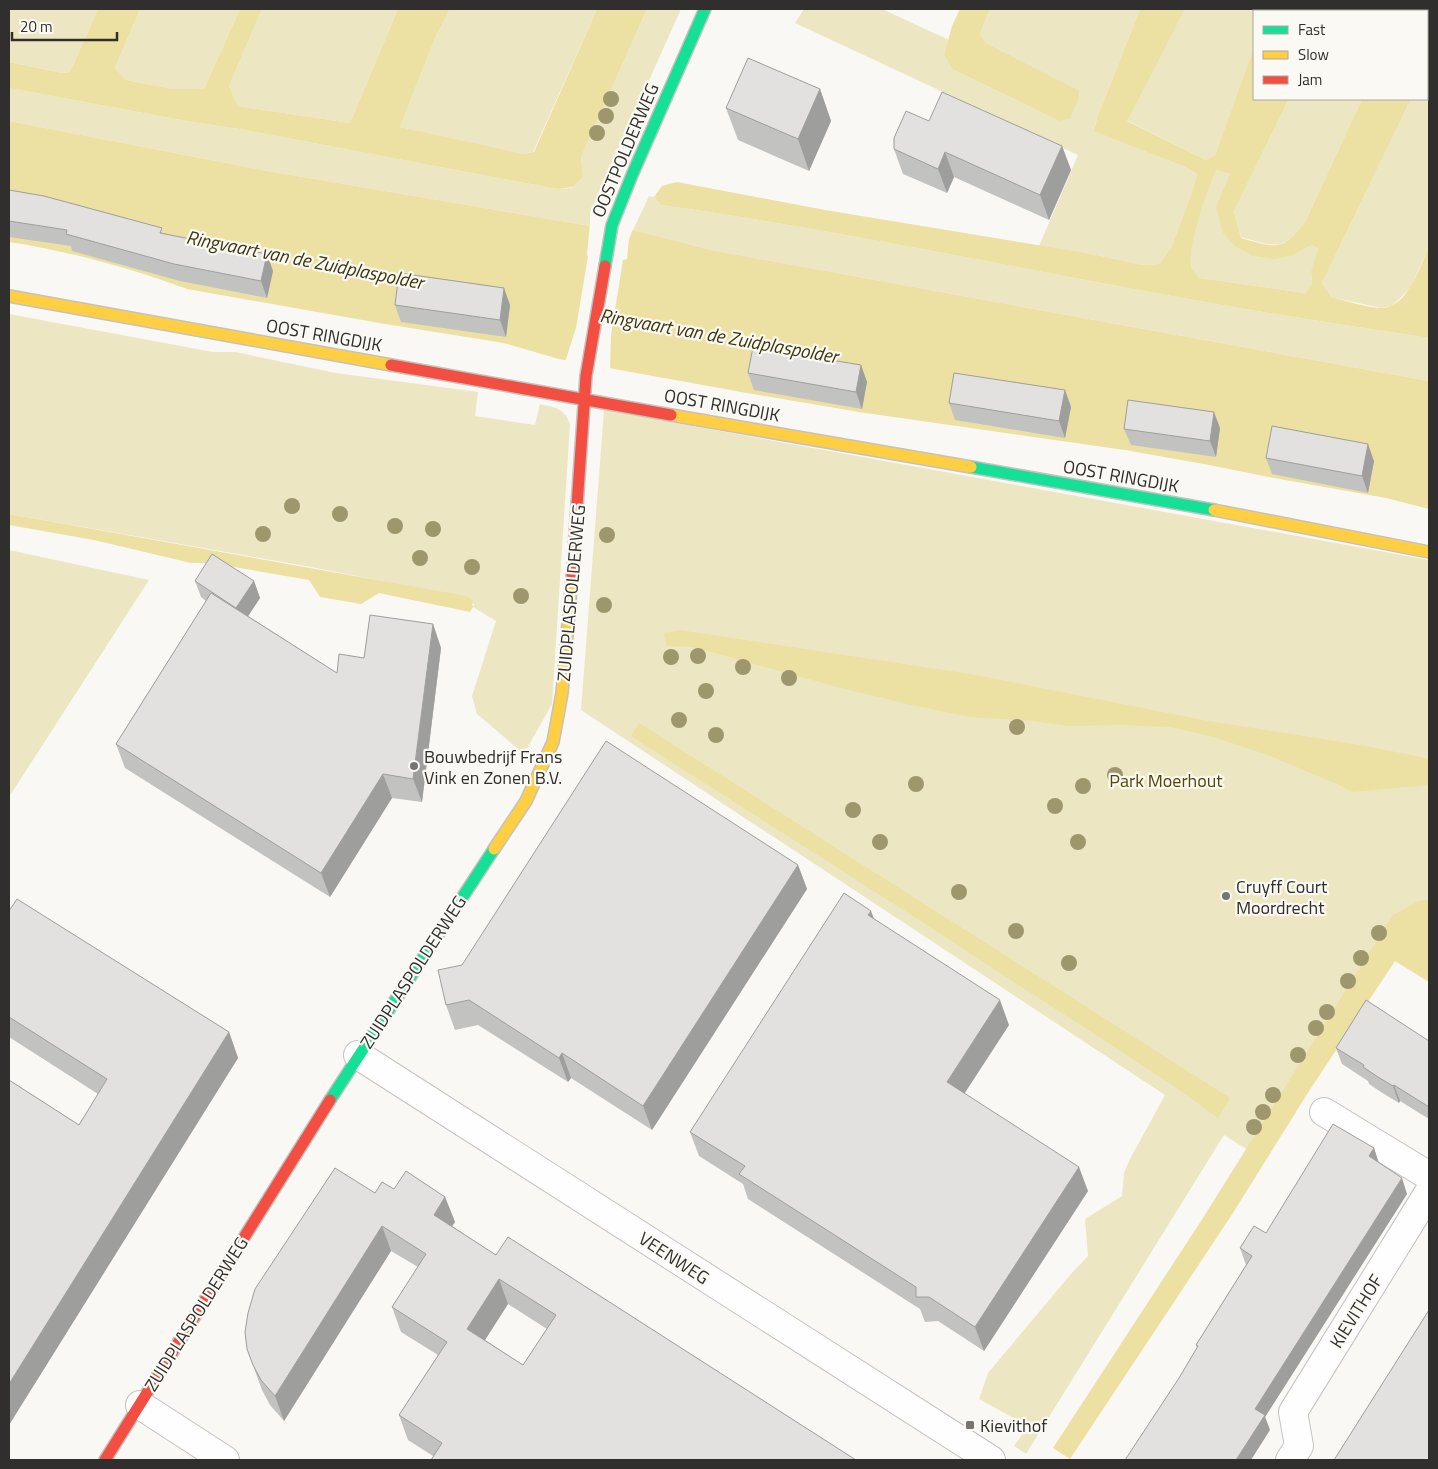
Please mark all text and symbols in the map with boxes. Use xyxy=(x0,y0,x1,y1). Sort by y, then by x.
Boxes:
scale bar xyxy=(12,10,118,42)
legend xyxy=(1253,10,1428,100)
text: 20 m xyxy=(20,15,53,38)
text: Fast xyxy=(1298,18,1326,41)
text: Slow xyxy=(1298,43,1329,66)
text: Jam xyxy=(1298,68,1322,91)
street label: OOSTPOLDERWEG xyxy=(585,79,665,221)
water label: Ringvaart van de Zuidplaspolder xyxy=(184,222,428,297)
water label: Ringvaart van de Zuidplaspolder xyxy=(598,300,842,371)
street label: OOST RINGDIJK xyxy=(264,312,384,358)
street label: OOST RINGDIJK xyxy=(662,382,782,428)
street label: OOST RINGDIJK xyxy=(1061,453,1181,499)
street label: ZUIDPLASPOLDERWEG xyxy=(550,503,592,683)
place label: Bouwbedrijf Frans Vink en Zonen B.V. xyxy=(424,743,562,791)
marker: Bouwbedrijf Frans Vink en Zonen B.V. xyxy=(408,760,420,772)
park label: Park Moerhout xyxy=(1109,767,1223,794)
place label: Cruyff Court Moordrecht xyxy=(1236,873,1328,921)
street label: ZUIDPLASPOLDERWEG xyxy=(353,890,473,1054)
marker: Cruyff Court Moordrecht xyxy=(1220,890,1232,902)
street label: VEENWEG xyxy=(633,1225,715,1291)
street label: ZUIDPLASPOLDERWEG xyxy=(137,1232,255,1396)
street label: KIEVITHOF xyxy=(1323,1269,1389,1353)
place label: Kievithof xyxy=(980,1412,1047,1439)
marker: Kievithof xyxy=(964,1419,976,1431)

